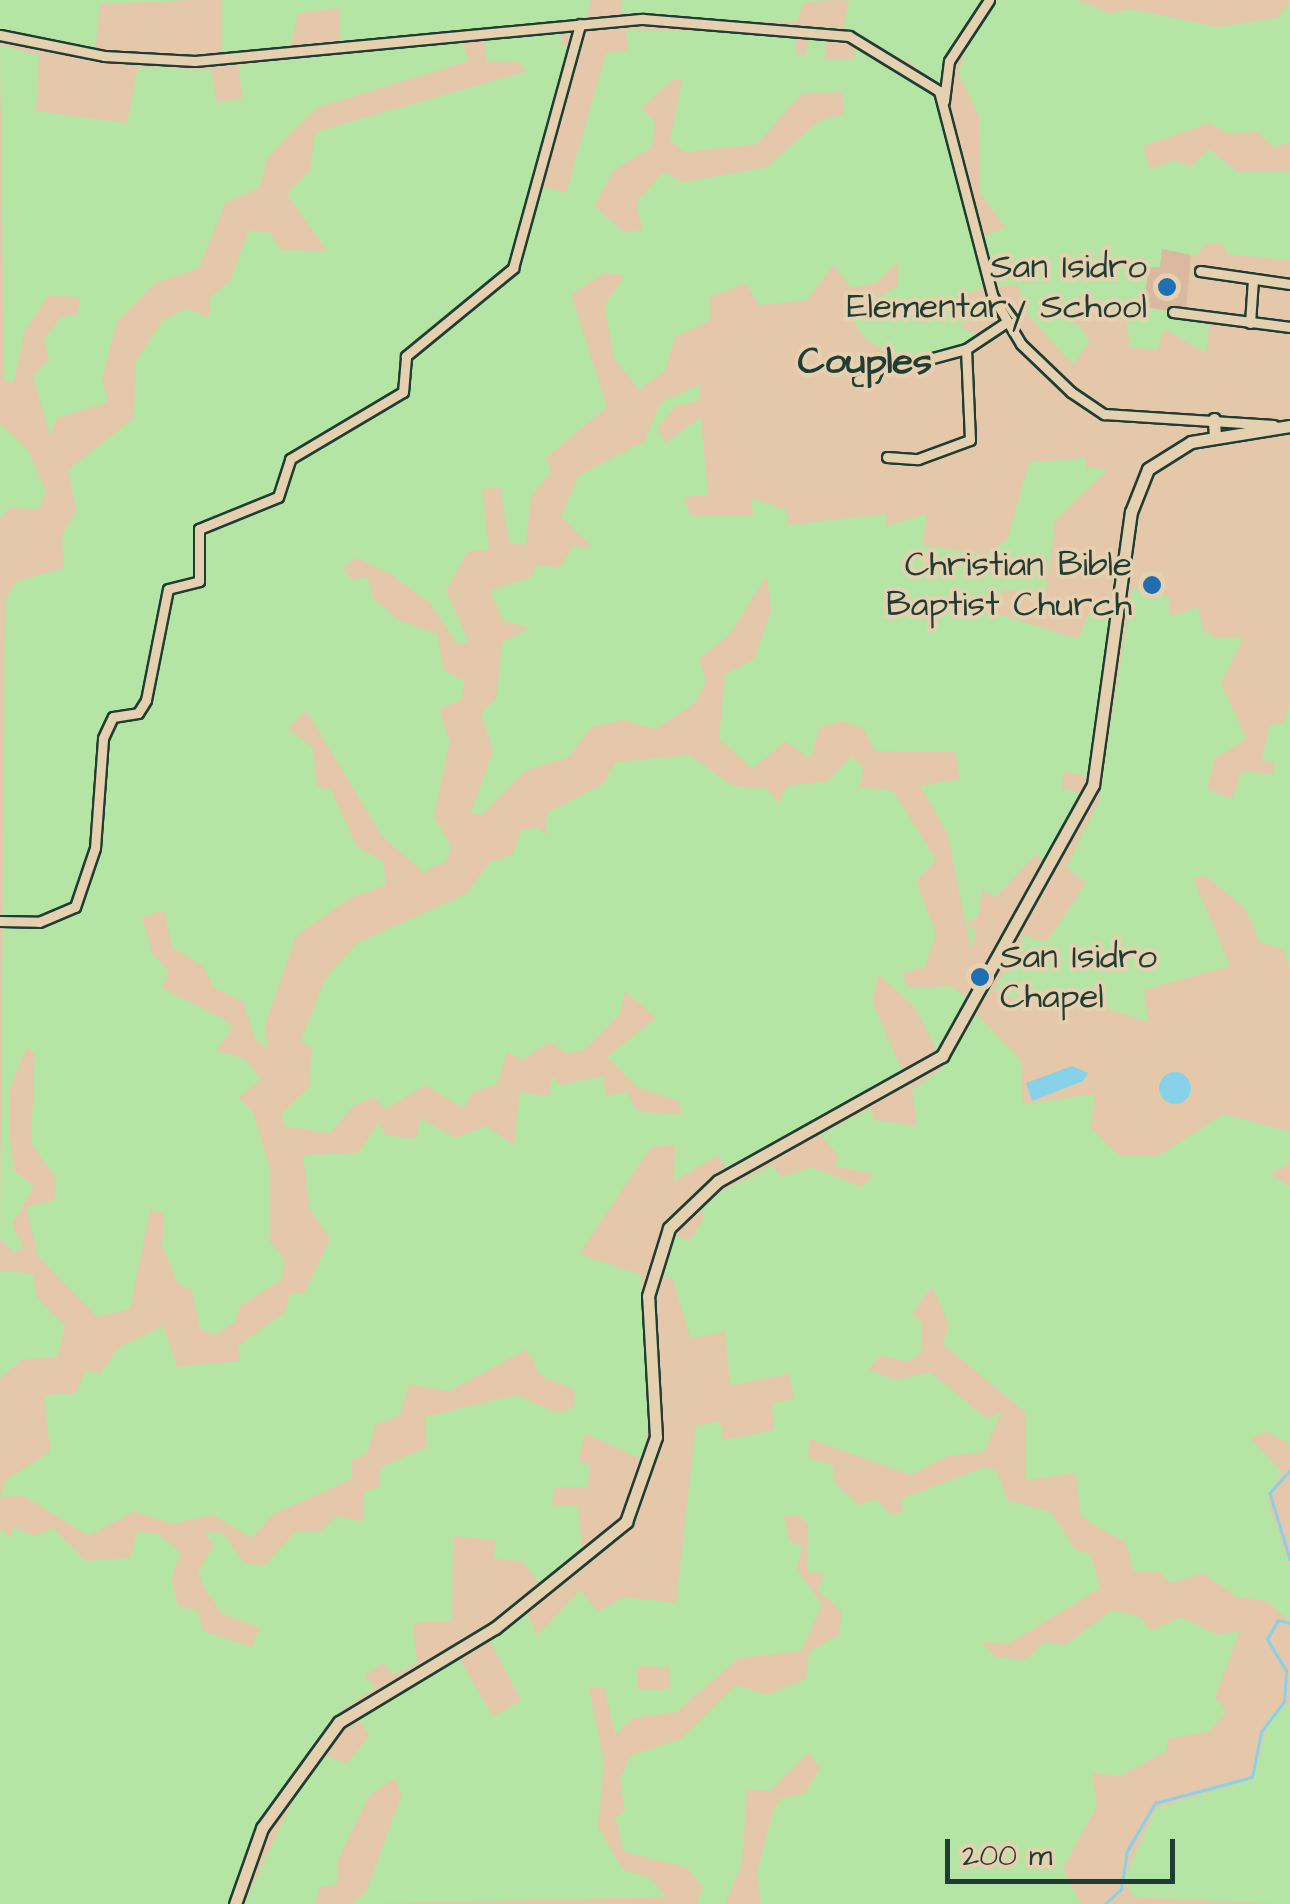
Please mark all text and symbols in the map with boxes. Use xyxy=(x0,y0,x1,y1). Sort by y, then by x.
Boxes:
place label: San Isidro Elementary School xyxy=(847,246,1147,328)
marker: San Isidro Elementary School xyxy=(1156,276,1178,298)
district label: Couples xyxy=(798,340,932,386)
place label: Christian Bible Baptist Church xyxy=(886,544,1132,626)
marker: Christian Bible Baptist Church xyxy=(1141,574,1163,596)
place label: San Isidro Chapel xyxy=(1000,936,1157,1018)
marker: San Isidro Chapel xyxy=(969,966,991,988)
scale bar xyxy=(950,1819,1180,1881)
text: 200 m xyxy=(962,1835,1052,1877)

